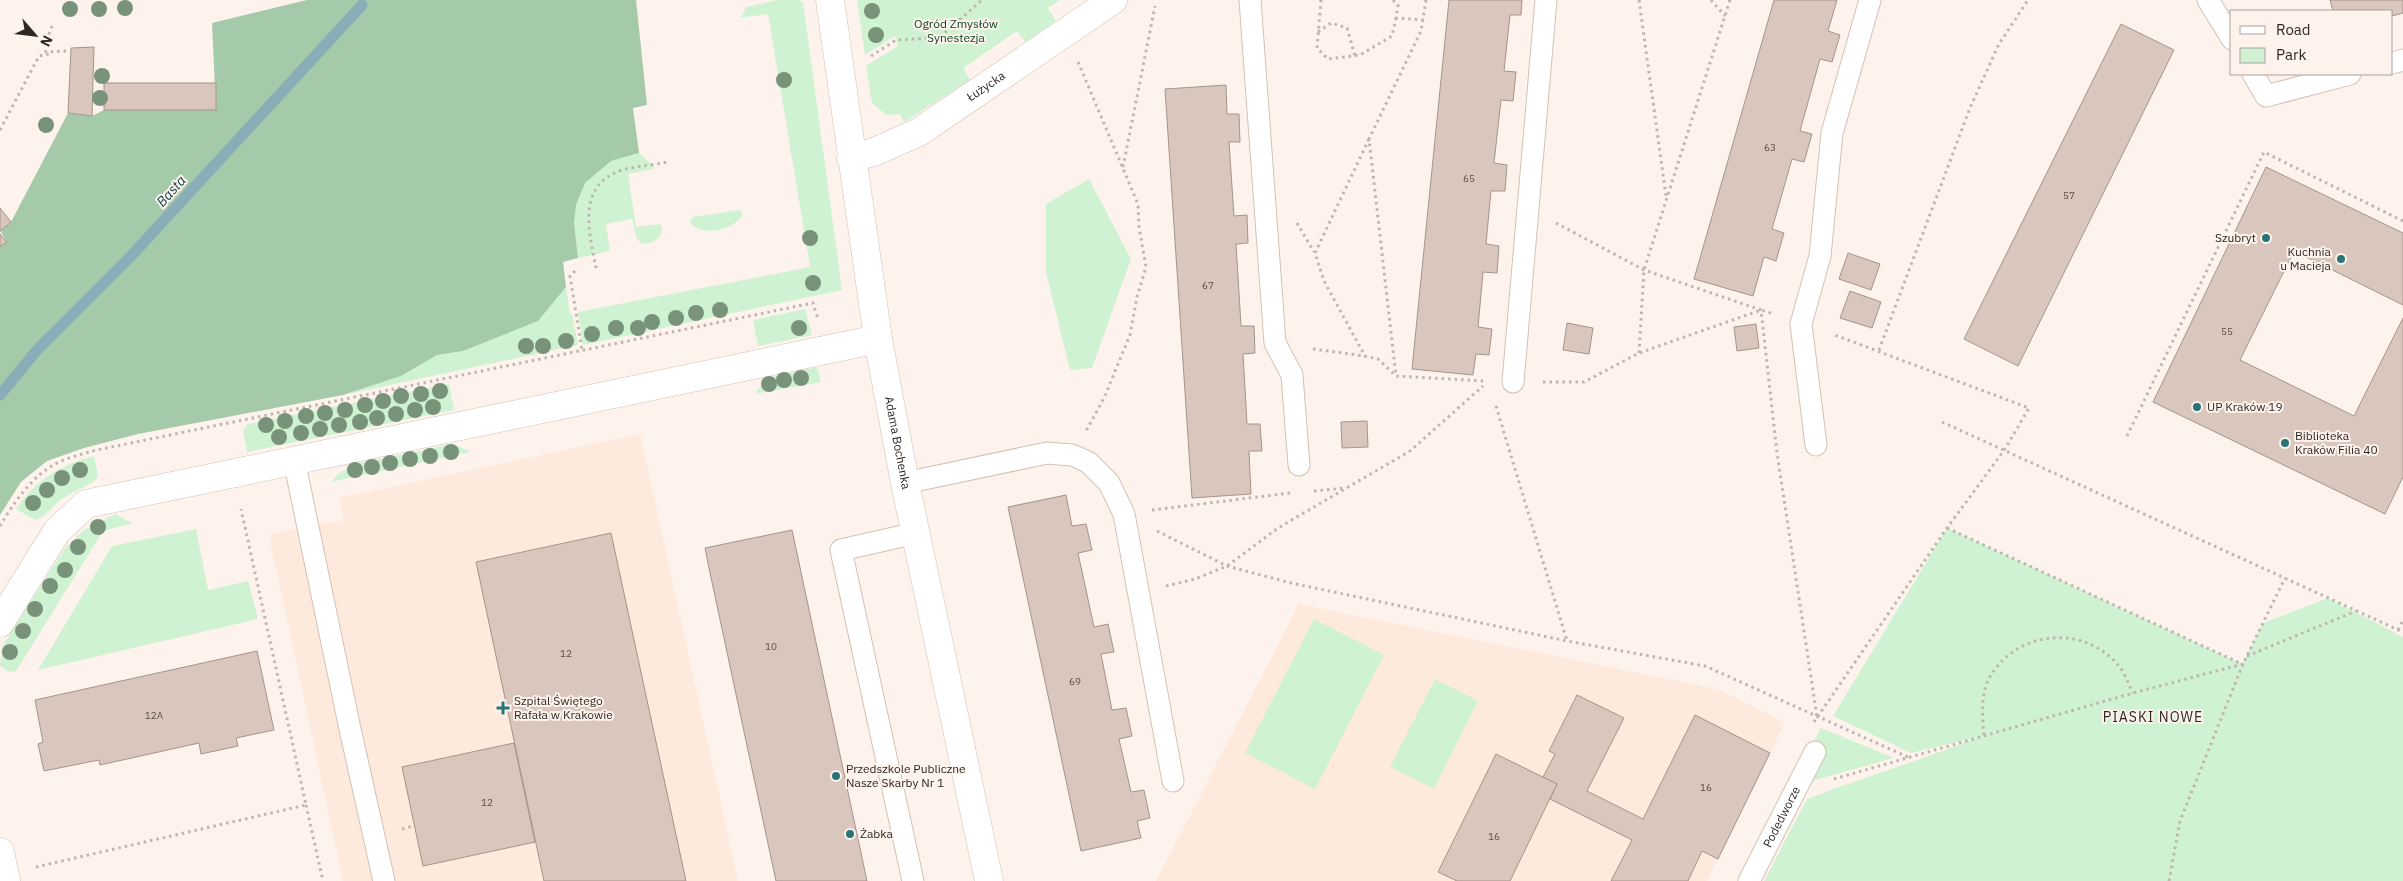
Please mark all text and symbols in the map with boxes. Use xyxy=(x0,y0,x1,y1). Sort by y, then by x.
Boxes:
north arrow xyxy=(10,10,60,60)
legend xyxy=(2230,10,2393,75)
park label: Ogród Zmysłów Synestezja xyxy=(914,16,998,45)
text: Road xyxy=(2276,20,2311,39)
text: N xyxy=(36,32,57,50)
text: Park xyxy=(2276,45,2306,64)
street label: Łużycka xyxy=(963,67,1008,105)
house number: 63 xyxy=(1764,141,1776,154)
water label: Basta xyxy=(152,172,190,210)
house number: 65 xyxy=(1463,172,1475,185)
house number: 57 xyxy=(2063,189,2075,202)
place label: Szubryt xyxy=(2215,230,2256,245)
marker: Szubryt xyxy=(2260,232,2272,244)
place label: Kuchnia u Macieja xyxy=(2280,244,2332,273)
marker: Kuchnia u Macieja xyxy=(2335,253,2347,265)
house number: 67 xyxy=(1202,279,1214,292)
house number: 55 xyxy=(2221,325,2233,338)
street label: Adama Bochenka xyxy=(882,395,914,491)
place label: UP Kraków 19 xyxy=(2207,399,2283,414)
marker: UP Kraków 19 xyxy=(2191,401,2203,413)
place label: Biblioteka Kraków Filia 40 xyxy=(2295,428,2378,457)
marker: Biblioteka Kraków Filia 40 xyxy=(2279,437,2291,449)
house number: 10 xyxy=(765,640,777,653)
house number: 12 xyxy=(560,647,572,660)
house number: 69 xyxy=(1069,675,1081,688)
place label: Szpital Świętego Rafała w Krakowie xyxy=(514,693,613,722)
marker: Szpital Świętego Rafała w Krakowie xyxy=(496,701,510,715)
district label: PIASKI NOWE xyxy=(2103,708,2203,726)
house number: 12A xyxy=(145,709,164,722)
place label: Przedszkole Publiczne Nasze Skarby Nr 1 xyxy=(846,761,966,790)
marker: Przedszkole Publiczne Nasze Skarby Nr 1 xyxy=(830,770,842,782)
house number: 16 xyxy=(1700,781,1712,794)
street label: Podedworze xyxy=(1759,783,1803,850)
house number: 12 xyxy=(481,796,493,809)
place label: Żabka xyxy=(860,826,894,841)
marker: Żabka xyxy=(844,828,856,840)
house number: 16 xyxy=(1488,830,1500,843)

